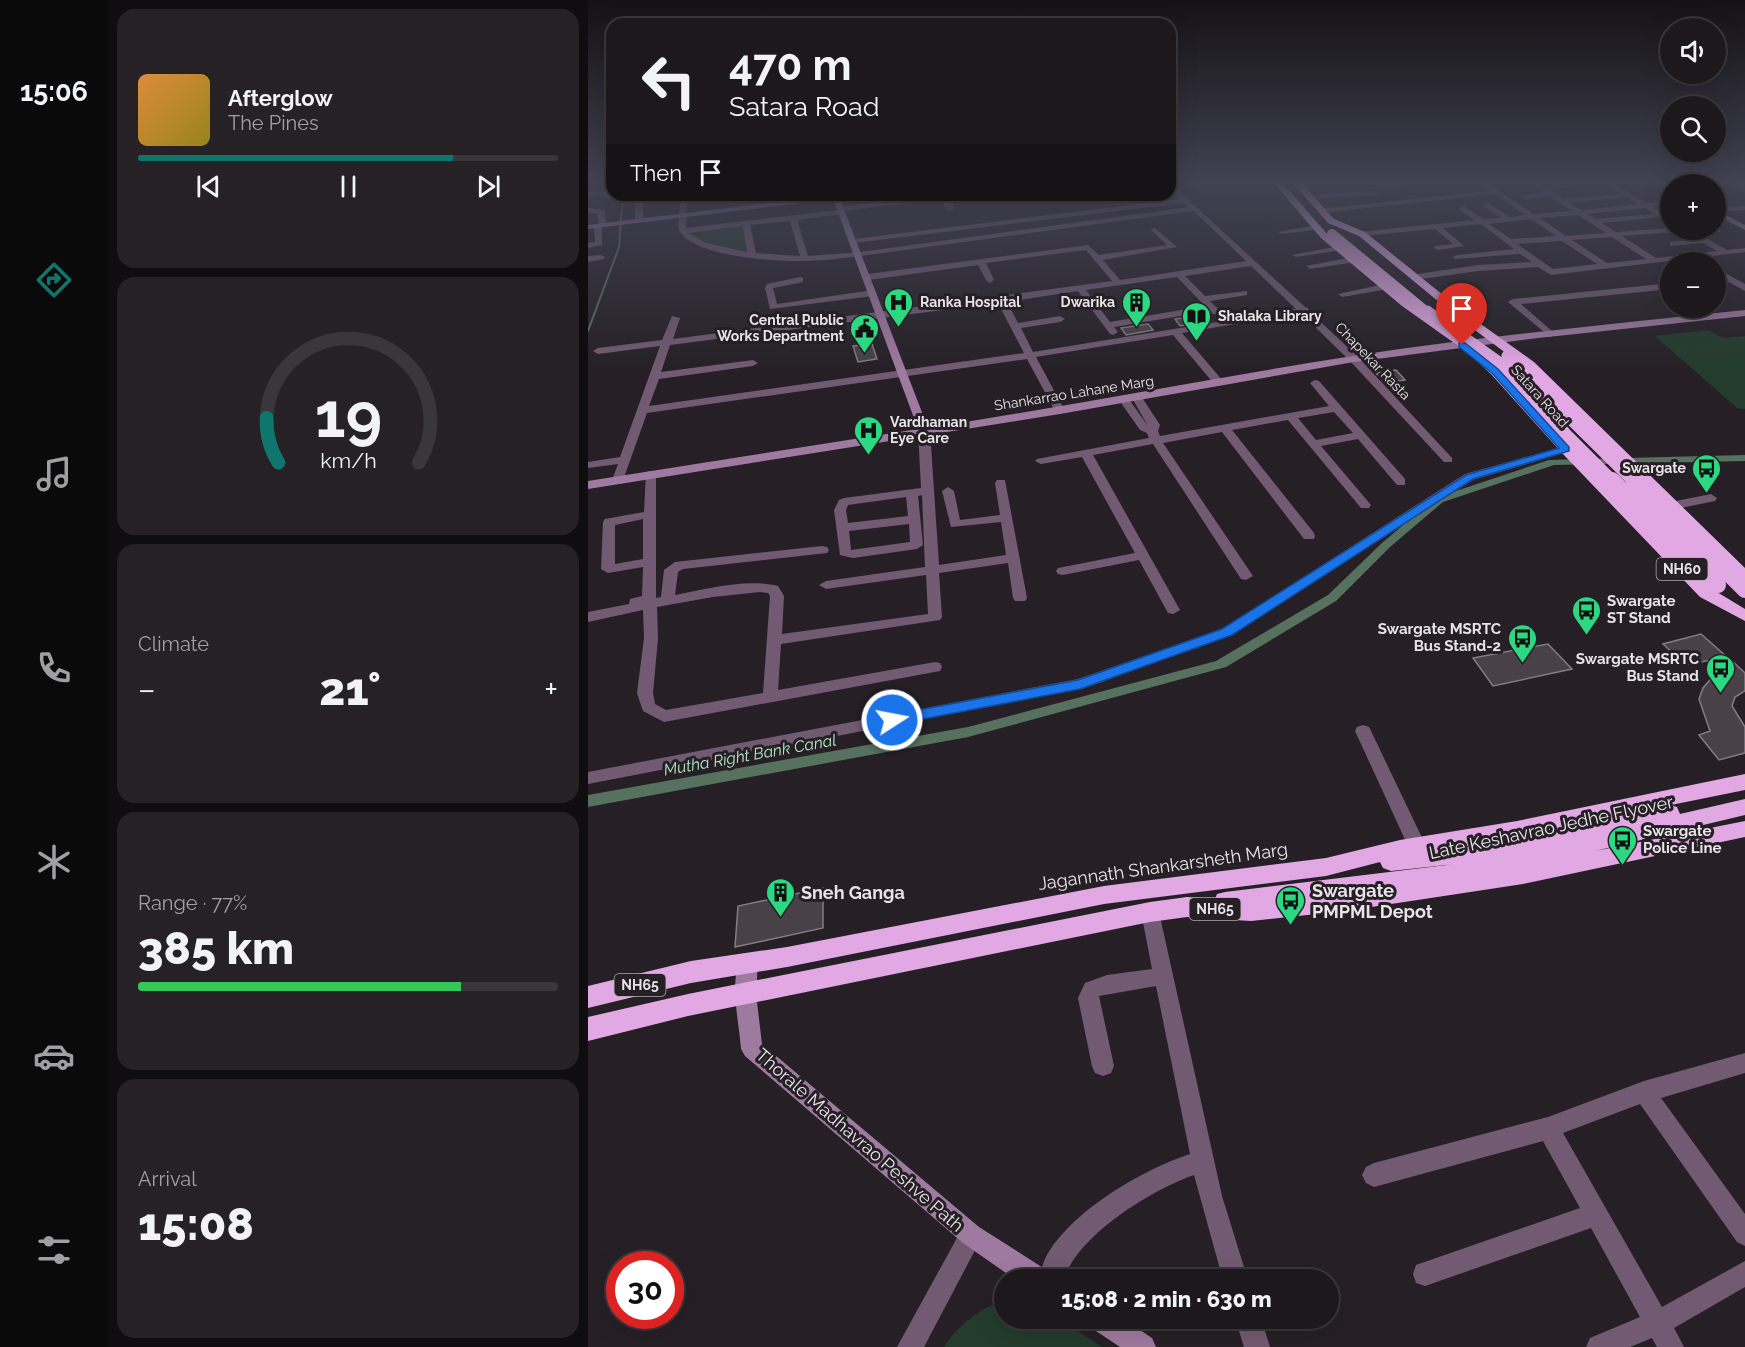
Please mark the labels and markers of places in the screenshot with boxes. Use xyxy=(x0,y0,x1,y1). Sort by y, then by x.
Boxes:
pin xyxy=(1436,283,1487,345)
hospital icon: Ranka Hospital xyxy=(883,286,915,328)
building icon: Dwarika xyxy=(1120,286,1152,328)
place label: Ranka Hospital xyxy=(920,294,1021,310)
place label: Dwarika xyxy=(1061,294,1115,310)
library icon: Shalaka Library xyxy=(1181,300,1213,342)
place label: Shalaka Library xyxy=(1218,308,1322,324)
place label: Central Public Works Department xyxy=(717,312,845,344)
public building icon: Central Public Works Department xyxy=(849,312,881,354)
hospital icon: Vardhaman Eye Care xyxy=(853,414,885,456)
place label: Vardhaman Eye Care xyxy=(890,414,967,446)
bus stop icon: Swargate xyxy=(1691,452,1723,494)
place label: Swargate xyxy=(1622,460,1687,476)
place label: Swargate ST Stand xyxy=(1607,592,1675,627)
bus stop icon: Swargate ST Stand xyxy=(1570,594,1602,636)
place label: Swargate MSRTC Bus Stand-2 xyxy=(1378,620,1501,655)
bus stop icon: Swargate MSRTC Bus Stand-2 xyxy=(1506,622,1538,664)
place label: Swargate MSRTC Bus Stand xyxy=(1576,650,1699,685)
bus stop icon: Swargate MSRTC Bus Stand xyxy=(1704,652,1736,694)
place label: Swargate Police Line xyxy=(1643,822,1721,857)
bus stop icon: Swargate Police Line xyxy=(1606,824,1638,866)
building icon: Sneh Ganga xyxy=(764,876,796,918)
place label: Swargate PMPML Depot xyxy=(1312,880,1433,922)
place label: Sneh Ganga xyxy=(801,882,905,903)
bus stop icon: Swargate PMPML Depot xyxy=(1275,884,1307,926)

